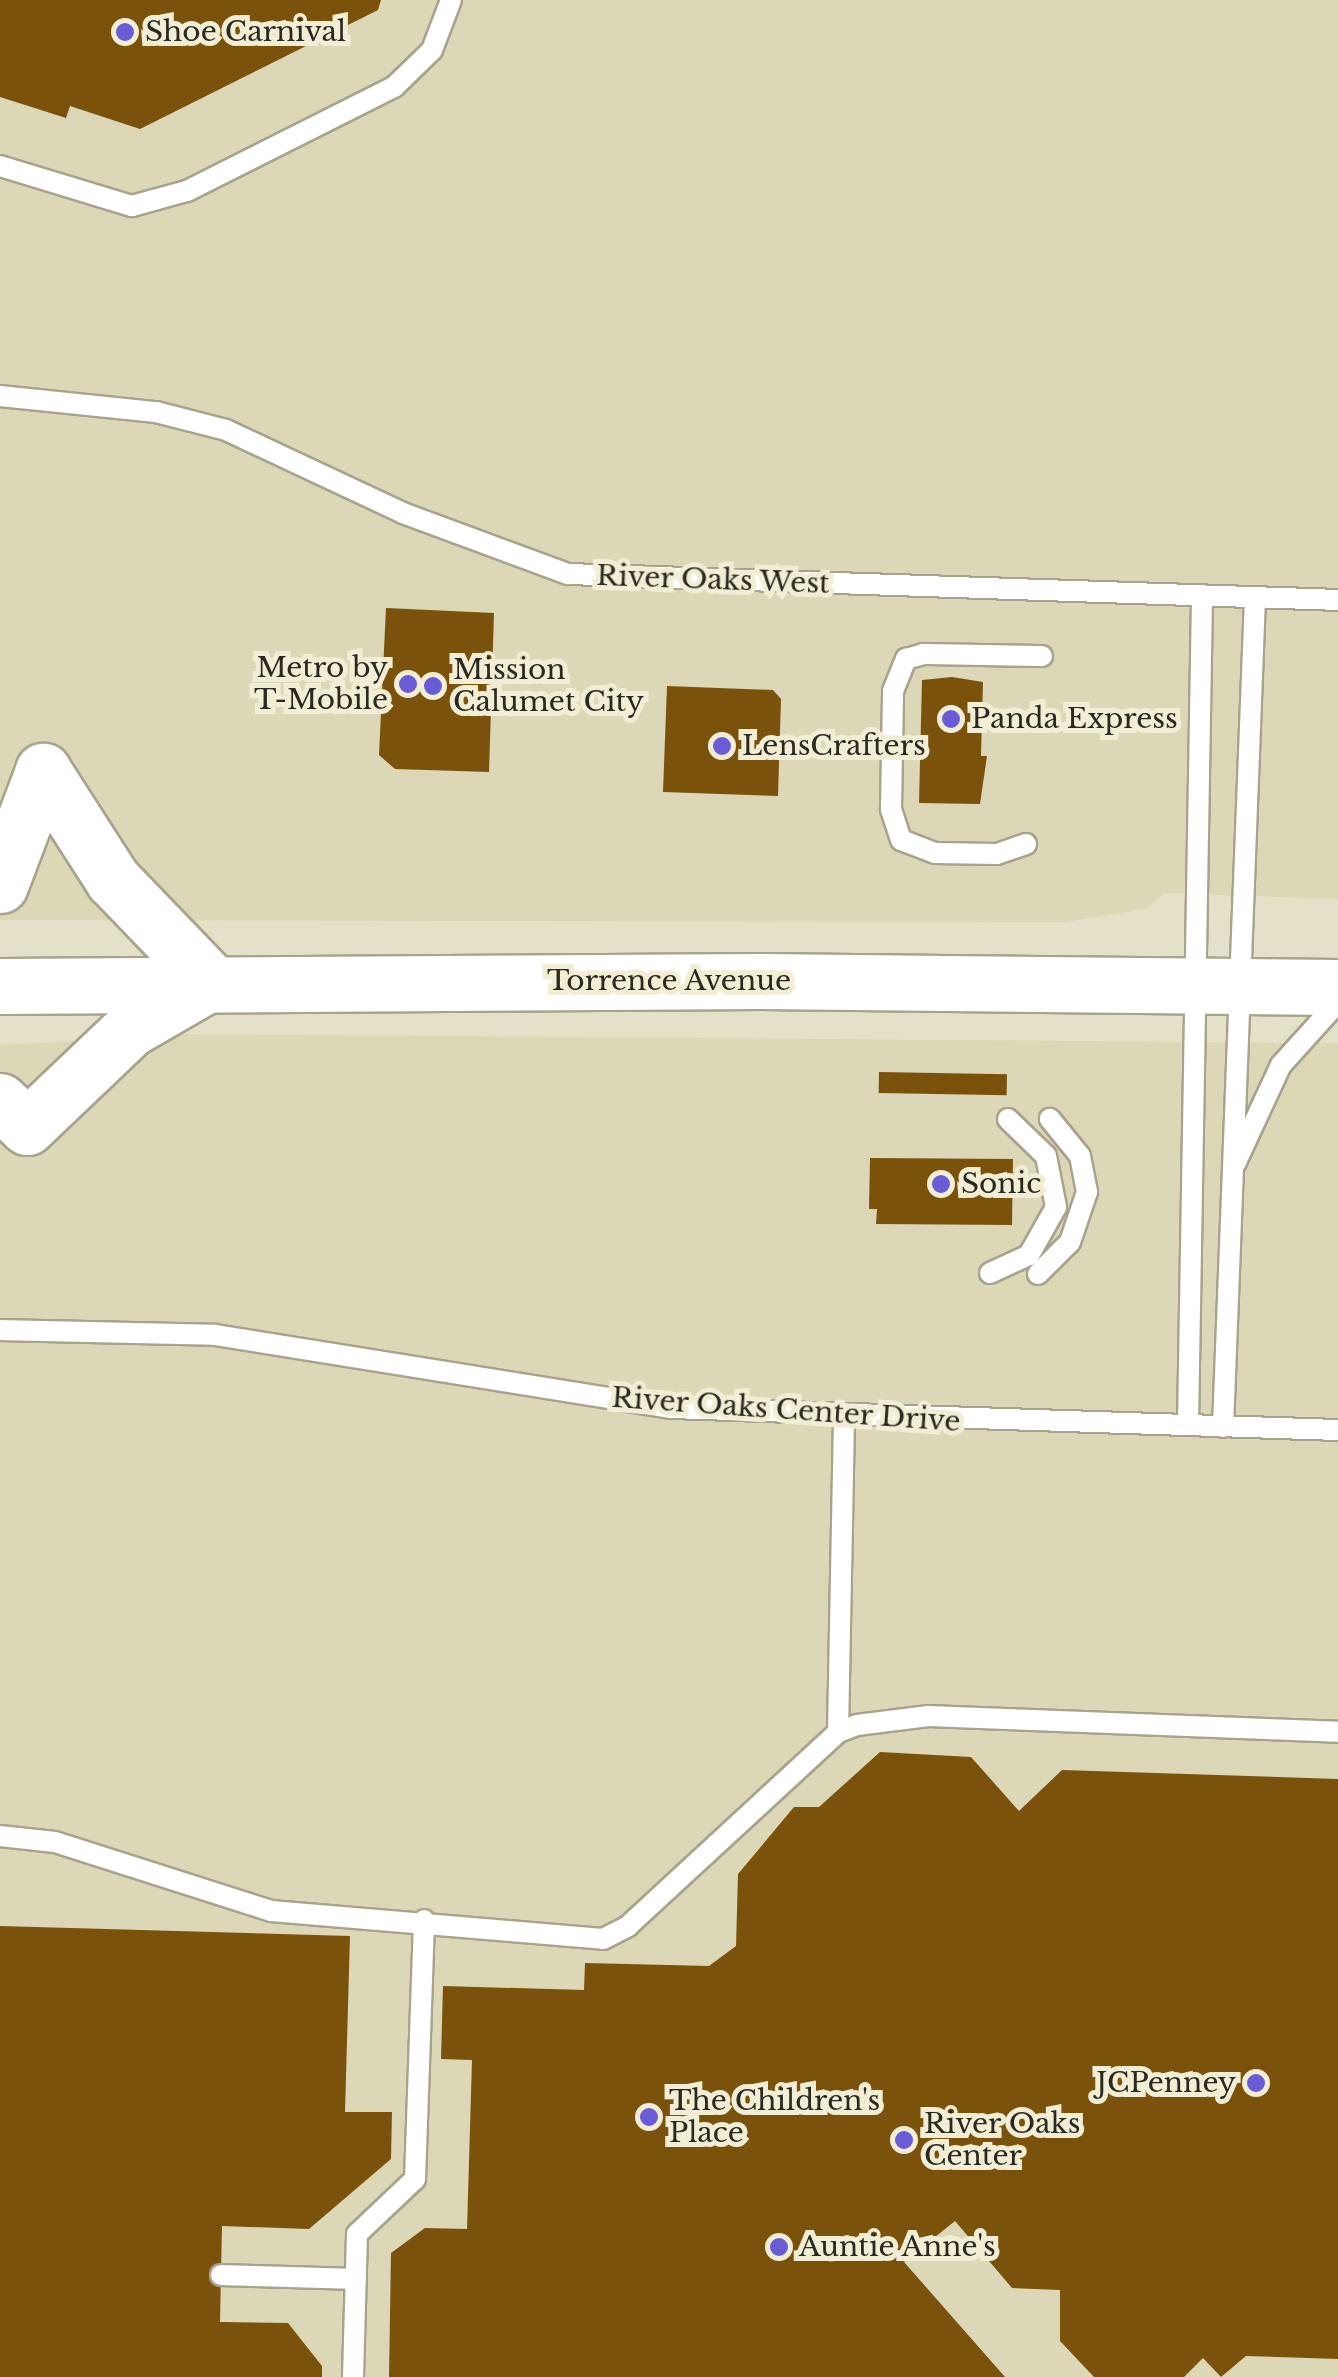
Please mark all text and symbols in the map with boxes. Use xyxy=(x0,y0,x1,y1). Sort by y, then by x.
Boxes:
place label: Shoe Carnival xyxy=(145,15,346,49)
marker: Shoe Carnival xyxy=(114,21,136,43)
street label: River Oaks West xyxy=(595,559,831,601)
place label: Metro by T-Mobile xyxy=(254,651,388,717)
place label: Mission Calumet City xyxy=(453,653,644,719)
marker: Metro by T-Mobile xyxy=(397,673,419,695)
marker: Mission Calumet City xyxy=(422,675,444,697)
place label: Panda Express xyxy=(971,702,1178,736)
marker: Panda Express xyxy=(940,708,962,730)
place label: LensCrafters xyxy=(742,729,926,763)
marker: LensCrafters xyxy=(711,735,733,757)
street label: Torrence Avenue xyxy=(546,964,792,998)
place label: Sonic xyxy=(961,1167,1041,1201)
marker: Sonic xyxy=(930,1173,952,1195)
street label: River Oaks Center Drive xyxy=(610,1381,962,1439)
place label: JCPenney xyxy=(1096,2066,1236,2100)
marker: JCPenney xyxy=(1245,2072,1267,2094)
place label: The Children's Place xyxy=(669,2084,880,2150)
marker: The Children's Place xyxy=(638,2106,660,2128)
place label: River Oaks Center xyxy=(924,2107,1081,2173)
marker: River Oaks Center xyxy=(893,2129,915,2151)
place label: Auntie Anne's xyxy=(799,2230,997,2264)
marker: Auntie Anne's xyxy=(768,2236,790,2258)

